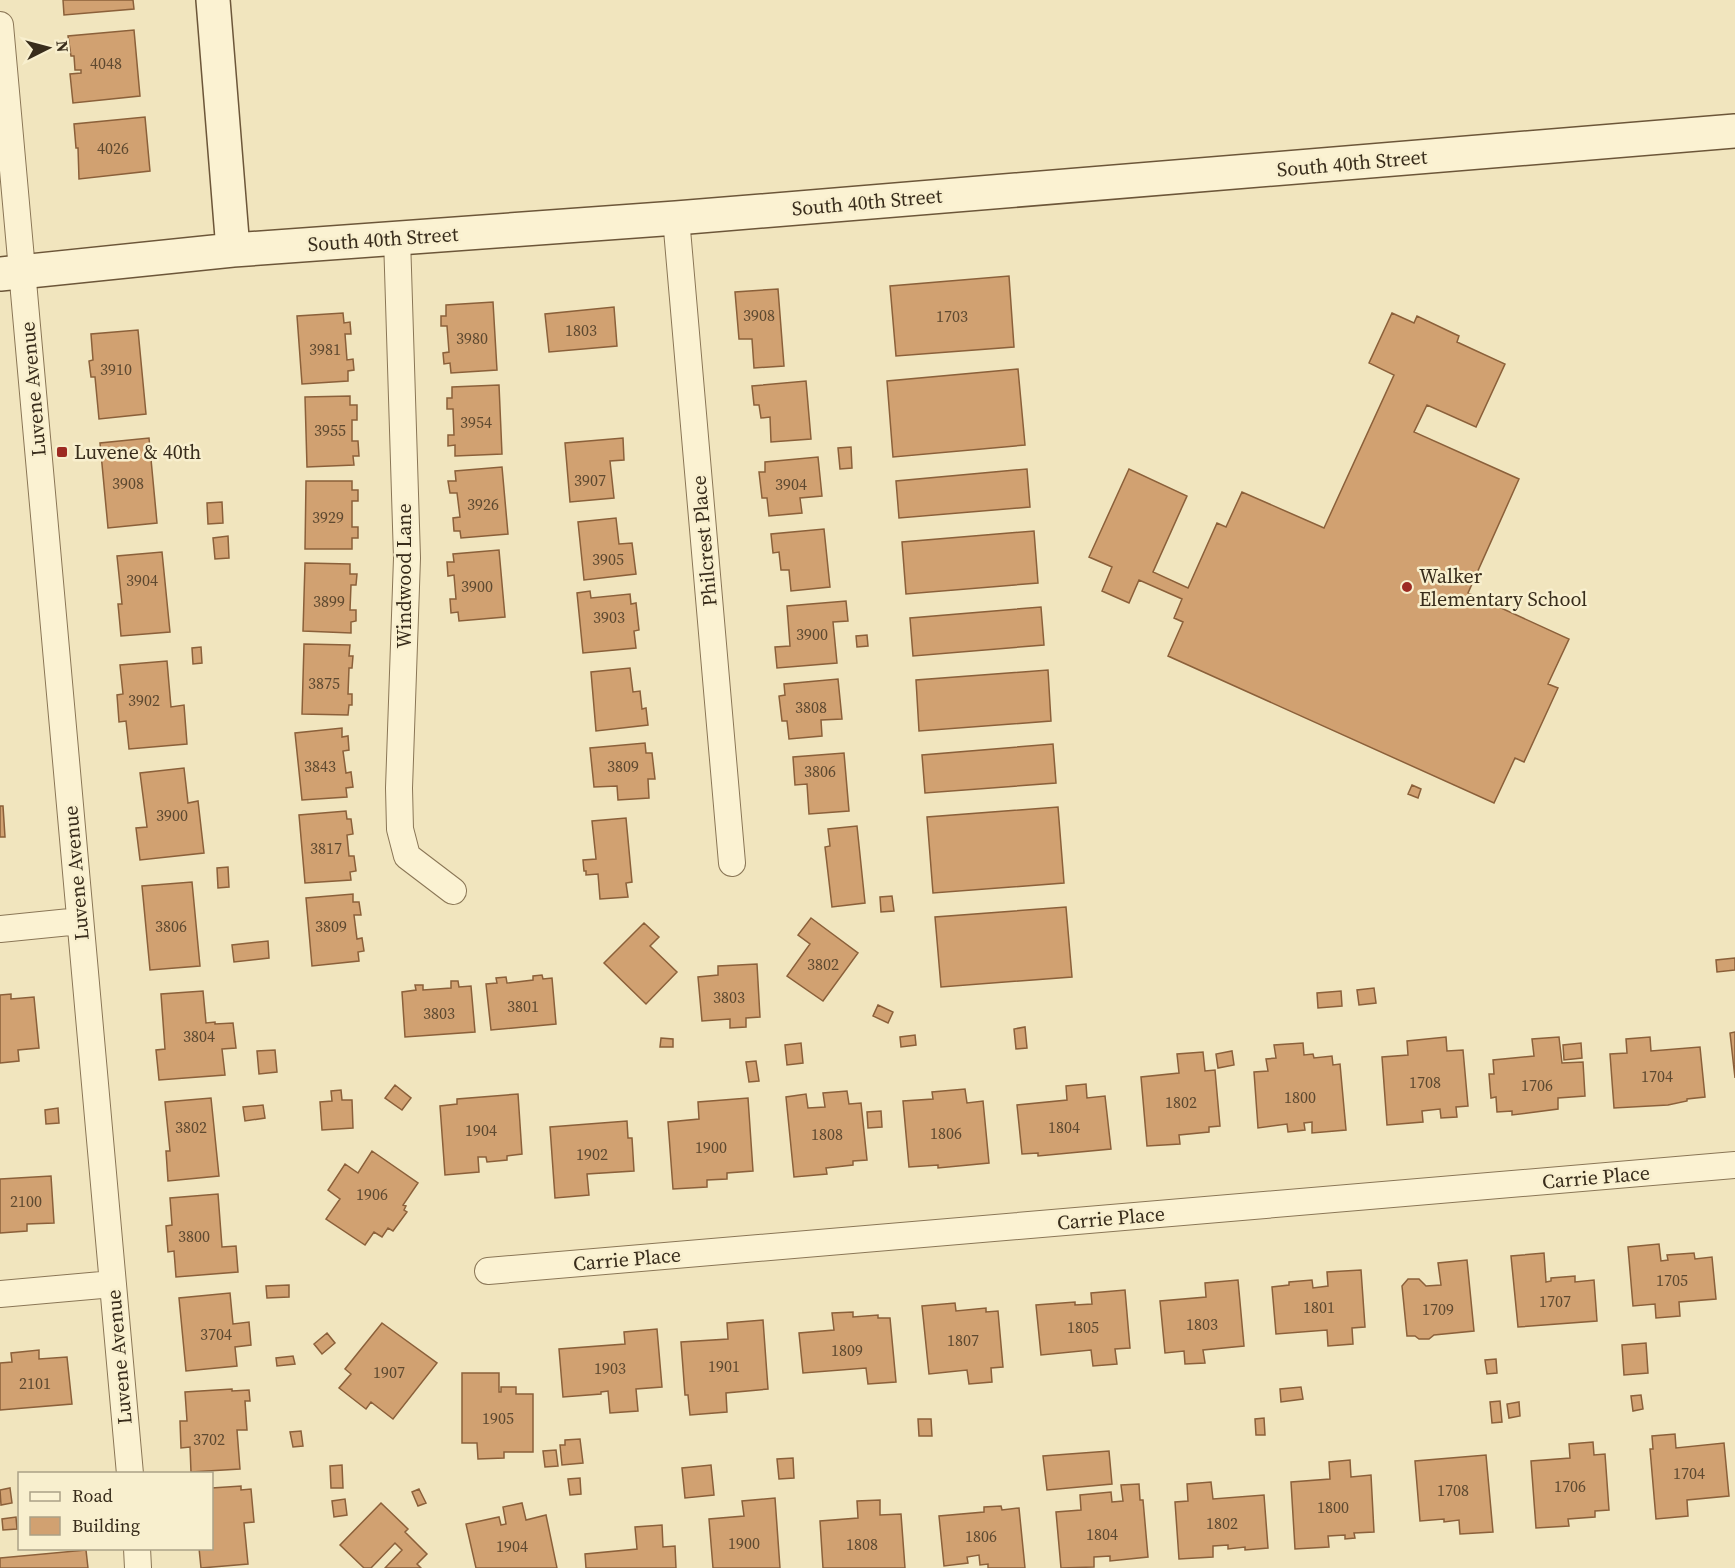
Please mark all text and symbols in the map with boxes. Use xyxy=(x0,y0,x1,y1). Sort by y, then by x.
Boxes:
north arrow xyxy=(18,18,78,78)
text: N xyxy=(51,39,75,54)
house number: 4048 xyxy=(90,52,122,74)
house number: 4026 xyxy=(97,137,129,159)
street label: South 40th Street xyxy=(1276,142,1429,184)
street label: South 40th Street xyxy=(791,181,944,223)
street label: South 40th Street xyxy=(307,220,460,258)
house number: 3908 xyxy=(743,304,775,326)
house number: 1703 xyxy=(936,305,968,327)
house number: 1803 xyxy=(565,319,597,341)
street label: Luvene Avenue xyxy=(13,320,53,458)
house number: 3980 xyxy=(456,327,488,349)
house number: 3981 xyxy=(309,338,341,360)
house number: 3910 xyxy=(100,358,132,380)
house number: 3954 xyxy=(460,411,492,433)
house number: 3955 xyxy=(314,419,346,441)
place label: Luvene & 40th xyxy=(74,438,201,466)
marker: Luvene & 40th xyxy=(55,445,69,459)
house number: 3907 xyxy=(574,469,606,491)
house number: 3908 xyxy=(112,472,144,494)
house number: 3904 xyxy=(775,473,807,495)
street label: Philcrest Place xyxy=(684,474,724,608)
house number: 3926 xyxy=(467,493,499,515)
street label: Windwood Lane xyxy=(390,503,418,649)
house number: 3929 xyxy=(312,506,344,528)
house number: 3905 xyxy=(592,548,624,570)
place label: Walker Elementary School xyxy=(1419,562,1587,613)
house number: 3904 xyxy=(126,569,158,591)
house number: 3900 xyxy=(461,575,493,597)
marker: Walker Elementary School xyxy=(1400,580,1414,594)
house number: 3899 xyxy=(313,590,345,612)
house number: 3903 xyxy=(593,606,625,628)
house number: 3900 xyxy=(796,623,828,645)
house number: 3875 xyxy=(308,672,340,694)
house number: 3902 xyxy=(128,689,160,711)
house number: 3808 xyxy=(795,696,827,718)
house number: 3843 xyxy=(304,755,336,777)
house number: 3809 xyxy=(607,755,639,777)
house number: 3806 xyxy=(804,760,836,782)
street label: Luvene Avenue xyxy=(56,804,96,942)
house number: 3900 xyxy=(156,804,188,826)
house number: 3817 xyxy=(310,837,342,859)
house number: 3806 xyxy=(155,915,187,937)
house number: 3809 xyxy=(315,915,347,937)
house number: 3802 xyxy=(807,953,839,975)
house number: 3803 xyxy=(713,986,745,1008)
house number: 3801 xyxy=(507,995,539,1017)
house number: 3803 xyxy=(423,1002,455,1024)
house number: 3804 xyxy=(183,1025,215,1047)
house number: 1704 xyxy=(1641,1065,1673,1087)
house number: 1708 xyxy=(1409,1071,1441,1093)
house number: 1706 xyxy=(1521,1074,1553,1096)
house number: 1800 xyxy=(1284,1086,1316,1108)
house number: 1802 xyxy=(1165,1091,1197,1113)
house number: 3802 xyxy=(175,1116,207,1138)
house number: 1804 xyxy=(1048,1116,1080,1138)
house number: 1904 xyxy=(465,1119,497,1141)
house number: 1806 xyxy=(930,1122,962,1144)
house number: 1808 xyxy=(811,1123,843,1145)
house number: 1900 xyxy=(695,1136,727,1158)
house number: 1902 xyxy=(576,1143,608,1165)
street label: Carrie Place xyxy=(1541,1158,1651,1196)
house number: 1906 xyxy=(356,1183,388,1205)
house number: 2100 xyxy=(10,1190,42,1212)
street label: Carrie Place xyxy=(1056,1199,1166,1237)
house number: 3800 xyxy=(178,1225,210,1247)
street label: Carrie Place xyxy=(572,1240,682,1278)
house number: 1705 xyxy=(1656,1269,1688,1291)
street label: Luvene Avenue xyxy=(99,1288,139,1426)
house number: 1707 xyxy=(1539,1290,1571,1312)
house number: 1801 xyxy=(1303,1296,1335,1318)
house number: 1709 xyxy=(1422,1298,1454,1320)
house number: 1803 xyxy=(1186,1313,1218,1335)
house number: 1805 xyxy=(1067,1316,1099,1338)
house number: 3704 xyxy=(200,1323,232,1345)
house number: 1807 xyxy=(947,1329,979,1351)
house number: 1809 xyxy=(831,1339,863,1361)
house number: 1901 xyxy=(708,1355,740,1377)
house number: 1903 xyxy=(594,1357,626,1379)
house number: 1907 xyxy=(373,1361,405,1383)
house number: 2101 xyxy=(19,1372,51,1394)
house number: 1905 xyxy=(482,1407,514,1429)
house number: 3702 xyxy=(193,1428,225,1450)
house number: 1704 xyxy=(1673,1462,1705,1484)
legend xyxy=(18,1472,213,1550)
house number: 1706 xyxy=(1554,1475,1586,1497)
house number: 1708 xyxy=(1437,1479,1469,1501)
text: Road xyxy=(72,1483,113,1508)
house number: 1800 xyxy=(1317,1496,1349,1518)
house number: 1802 xyxy=(1206,1512,1238,1534)
text: Building xyxy=(72,1513,140,1538)
house number: 1804 xyxy=(1086,1523,1118,1545)
house number: 1806 xyxy=(965,1525,997,1547)
house number: 1900 xyxy=(728,1532,760,1554)
house number: 1808 xyxy=(846,1533,878,1555)
house number: 1904 xyxy=(496,1535,528,1557)

